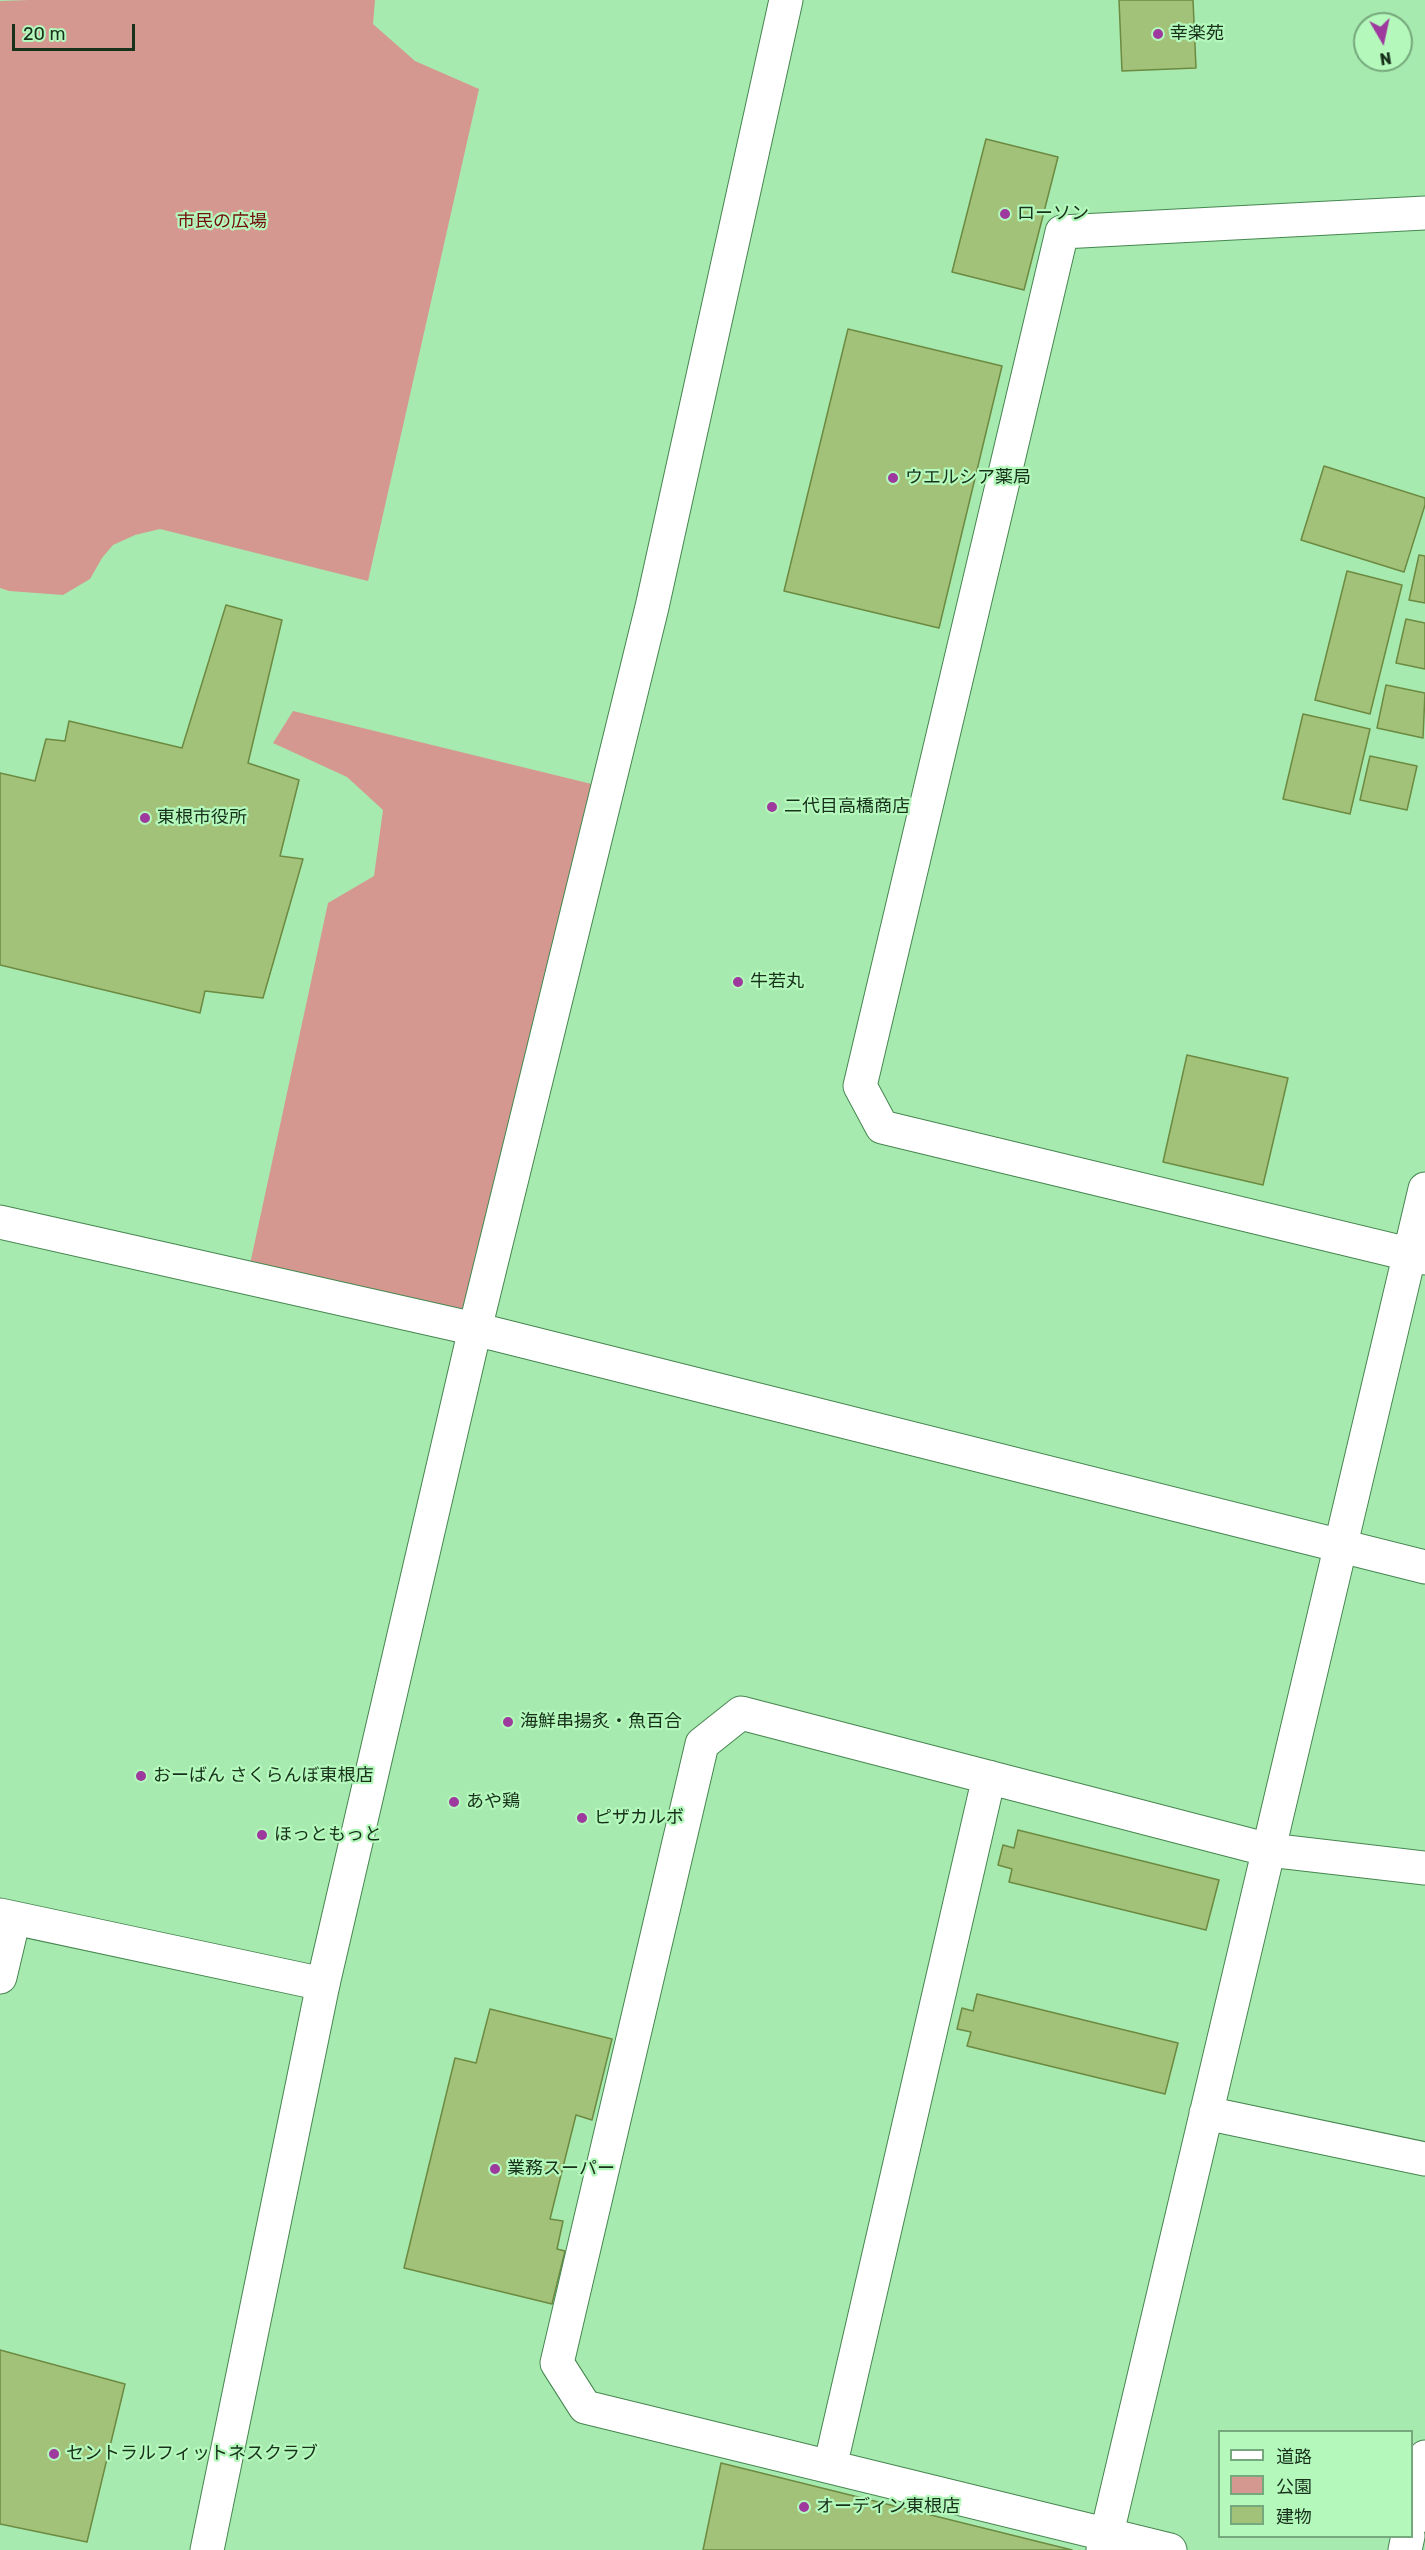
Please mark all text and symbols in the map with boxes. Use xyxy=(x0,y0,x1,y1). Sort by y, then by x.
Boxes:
scale bar xyxy=(15,12,138,50)
north arrow xyxy=(1353,12,1413,72)
text: 20 m xyxy=(23,23,65,45)
place label: 幸楽苑 xyxy=(1170,23,1224,45)
marker: 幸楽苑 xyxy=(1151,27,1165,41)
text: N xyxy=(1378,48,1393,69)
place label: ローソン xyxy=(1017,203,1089,225)
marker: ローソン xyxy=(998,207,1012,221)
park label: 市民の広場 xyxy=(177,211,267,233)
place label: ウエルシア薬局 xyxy=(905,467,1031,489)
marker: ウエルシア薬局 xyxy=(886,471,900,485)
place label: 二代目高橋商店 xyxy=(784,796,910,818)
marker: 二代目高橋商店 xyxy=(765,800,779,814)
place label: 東根市役所 xyxy=(157,807,247,829)
marker: 東根市役所 xyxy=(138,811,152,825)
place label: 牛若丸 xyxy=(750,971,804,993)
marker: 牛若丸 xyxy=(731,975,745,989)
place label: 海鮮串揚炙・魚百合 xyxy=(520,1711,682,1733)
marker: 海鮮串揚炙・魚百合 xyxy=(501,1715,515,1729)
place label: おーばん さくらんぼ東根店 xyxy=(153,1765,373,1787)
marker: おーばん さくらんぼ東根店 xyxy=(134,1769,148,1783)
place label: あや鶏 xyxy=(466,1791,520,1813)
marker: あや鶏 xyxy=(447,1795,461,1809)
place label: ピザカルボ xyxy=(594,1807,684,1829)
marker: ピザカルボ xyxy=(575,1811,589,1825)
place label: ほっともっと xyxy=(274,1824,382,1846)
marker: ほっともっと xyxy=(255,1828,269,1842)
place label: 業務スーパー xyxy=(507,2158,615,2180)
marker: 業務スーパー xyxy=(488,2162,502,2176)
legend xyxy=(1218,2430,1413,2538)
place label: セントラルフィットネスクラブ xyxy=(66,2443,318,2465)
text: 道路 xyxy=(1276,2446,1312,2468)
marker: セントラルフィットネスクラブ xyxy=(47,2447,61,2461)
text: 公園 xyxy=(1276,2476,1312,2498)
place label: オーディン東根店 xyxy=(816,2496,960,2518)
marker: オーディン東根店 xyxy=(797,2500,811,2514)
text: 建物 xyxy=(1276,2506,1312,2528)

